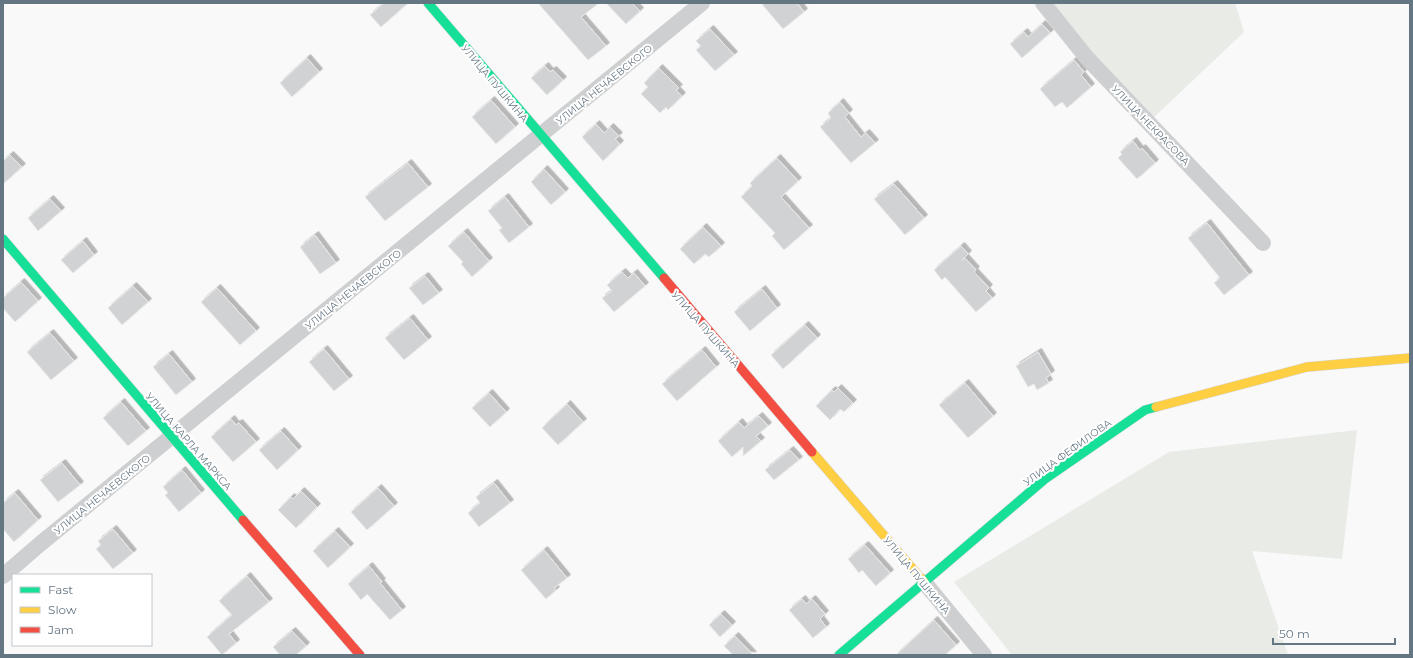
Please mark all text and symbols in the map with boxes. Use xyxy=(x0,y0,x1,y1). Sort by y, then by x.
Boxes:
street label: УЛИЦА ПУШКИНА xyxy=(458,42,531,125)
street label: УЛИЦА НЕЧАЕВСКОГО xyxy=(554,42,655,127)
street label: УЛИЦА НЕКРАСОВА xyxy=(1109,82,1193,169)
street label: УЛИЦА НЕЧАЕВСКОГО xyxy=(303,247,404,332)
street label: УЛИЦА ПУШКИНА xyxy=(669,288,743,371)
street label: УЛИЦА КАРЛА МАРКСА xyxy=(143,390,235,493)
street label: УЛИЦА ФЕФИЛОВА xyxy=(1021,416,1114,489)
street label: УЛИЦА НЕЧАЕВСКОГО xyxy=(52,452,153,537)
street label: УЛИЦА ПУШКИНА xyxy=(880,534,953,617)
legend xyxy=(12,574,152,646)
text: Fast xyxy=(48,582,73,597)
text: Slow xyxy=(48,602,77,617)
scale bar xyxy=(1273,620,1395,646)
text: Jam xyxy=(47,622,74,637)
text: 50 m xyxy=(1279,626,1310,641)

